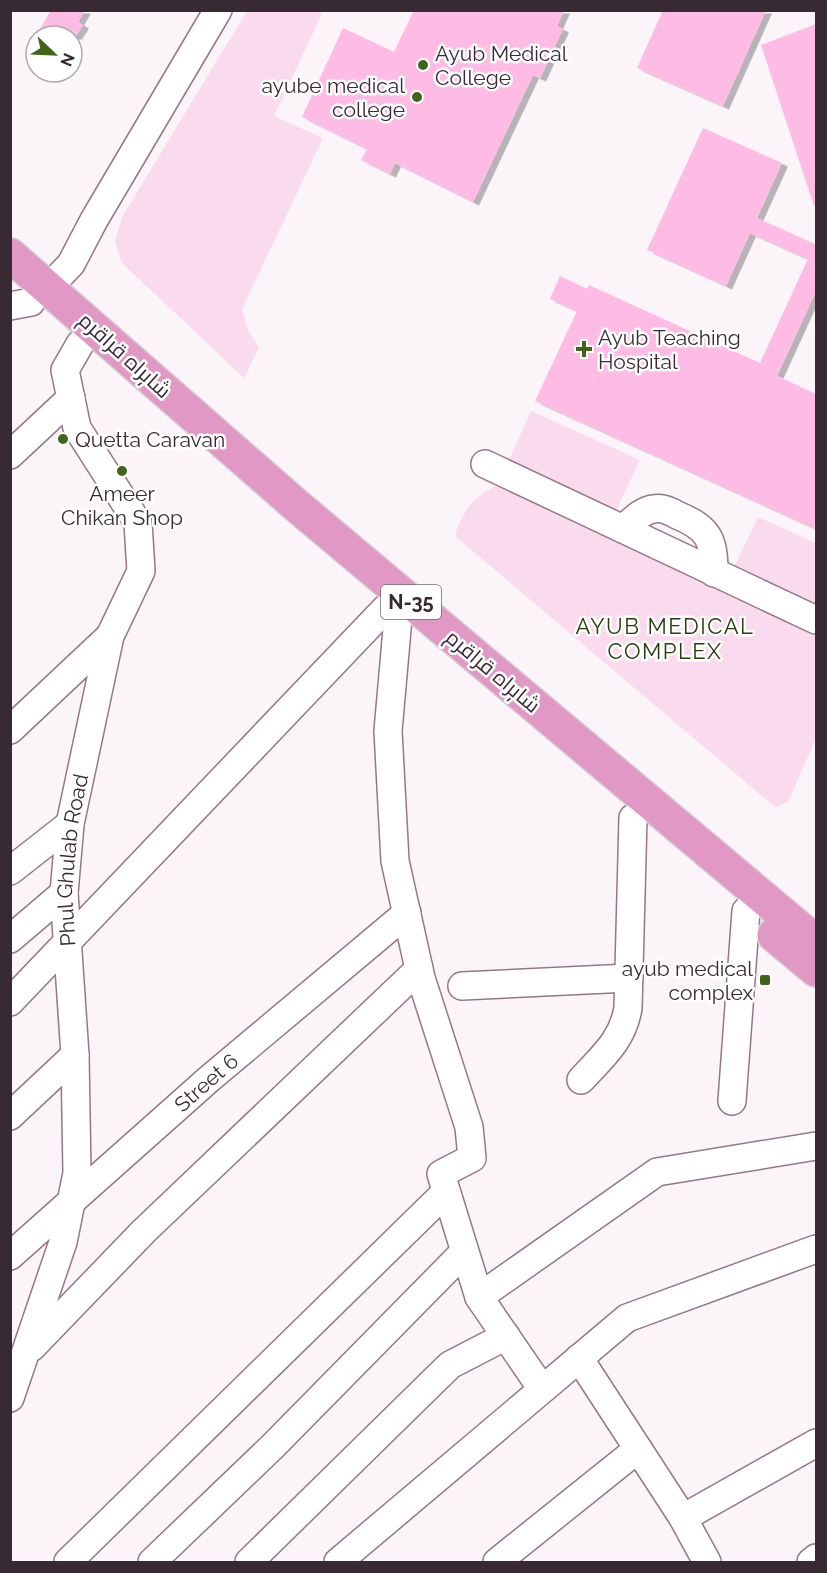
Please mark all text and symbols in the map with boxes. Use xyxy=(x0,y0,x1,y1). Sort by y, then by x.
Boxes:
north arrow xyxy=(24,24,84,84)
place label: Ayub Medical College xyxy=(435,41,568,90)
text: N xyxy=(56,50,78,69)
marker: Ayub Medical College xyxy=(416,58,430,72)
place label: ayube medical college xyxy=(261,73,405,122)
marker: ayube medical college xyxy=(410,90,424,104)
street label: شاہراہ قراقرم xyxy=(72,307,176,404)
place label: Ayub Teaching Hospital xyxy=(598,325,741,374)
marker: Ayub Teaching Hospital xyxy=(575,340,593,358)
place label: Quetta Caravan xyxy=(75,427,225,452)
marker: Quetta Caravan xyxy=(56,432,70,446)
marker: Ameer Chikan Shop xyxy=(115,464,129,478)
place label: Ameer Chikan Shop xyxy=(61,481,183,530)
road number: N-35 xyxy=(381,585,441,619)
district label: AYUB MEDICAL COMPLEX xyxy=(576,613,754,664)
street label: شاہراہ قراقرم xyxy=(439,624,545,719)
street label: Phul Ghulab Road xyxy=(51,771,93,947)
place label: ayub medical complex xyxy=(622,956,753,1005)
marker: ayub medical complex xyxy=(758,973,772,987)
street label: Street 6 xyxy=(169,1048,243,1117)

